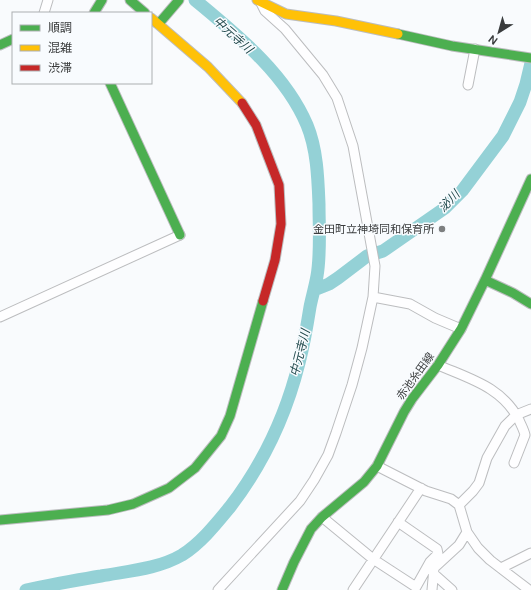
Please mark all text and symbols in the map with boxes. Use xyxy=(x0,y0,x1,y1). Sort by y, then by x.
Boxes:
legend xyxy=(12,12,152,84)
north arrow xyxy=(479,12,519,52)
water label: 中元寺川 xyxy=(210,13,258,58)
text: 順調 xyxy=(48,20,72,36)
text: N xyxy=(486,32,500,48)
text: 混雑 xyxy=(48,40,72,56)
text: 渋滞 xyxy=(48,60,72,76)
water label: 泌川 xyxy=(435,185,464,215)
place label: 金田町立神埼同和保育所 xyxy=(313,222,435,236)
marker: 金田町立神埼同和保育所 xyxy=(437,224,447,234)
water label: 中元寺川 xyxy=(286,326,314,378)
street label: 赤池糸田線 xyxy=(393,350,437,402)

